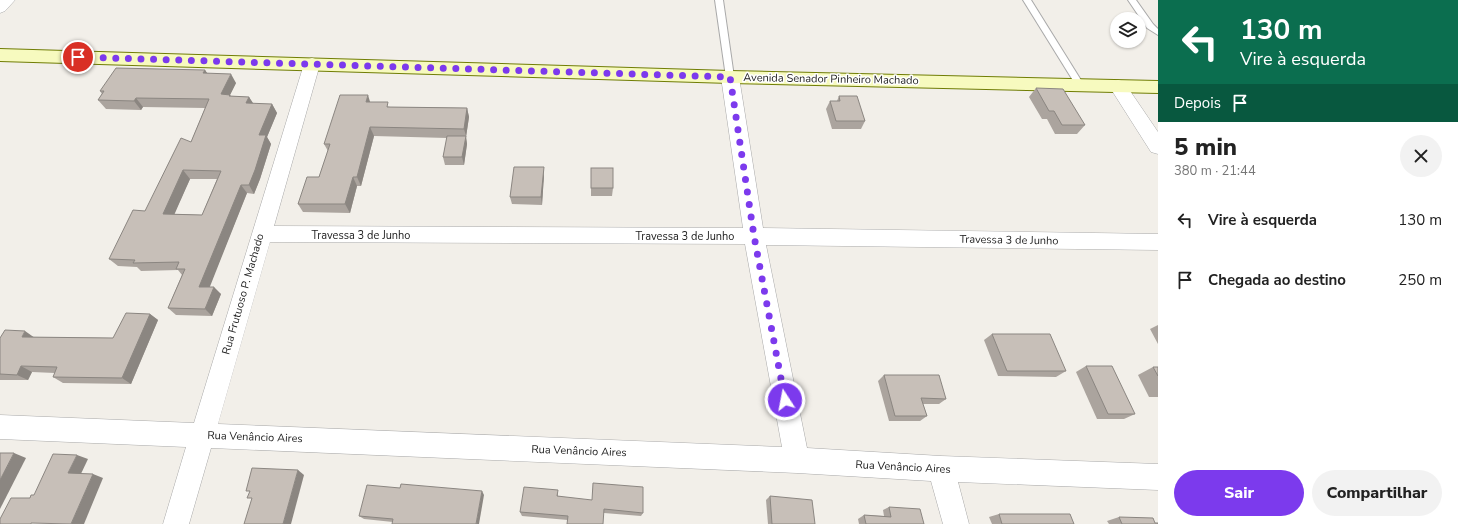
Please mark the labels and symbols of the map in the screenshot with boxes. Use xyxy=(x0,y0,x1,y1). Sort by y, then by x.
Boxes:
pin xyxy=(61,40,95,74)
street label: Avenida Senador Pinheiro Machado xyxy=(743,70,919,88)
street label: Travessa 3 de Junho xyxy=(312,228,410,243)
street label: Travessa 3 de Junho xyxy=(636,229,734,244)
street label: Rua Frutuoso P. Machado xyxy=(219,232,267,356)
street label: Travessa 3 de Junho xyxy=(959,232,1059,248)
position arrow xyxy=(764,379,806,421)
street label: Rua Venâncio Aires xyxy=(207,428,303,446)
street label: Rua Venâncio Aires xyxy=(531,442,627,460)
street label: Rua Venâncio Aires xyxy=(855,457,951,477)

